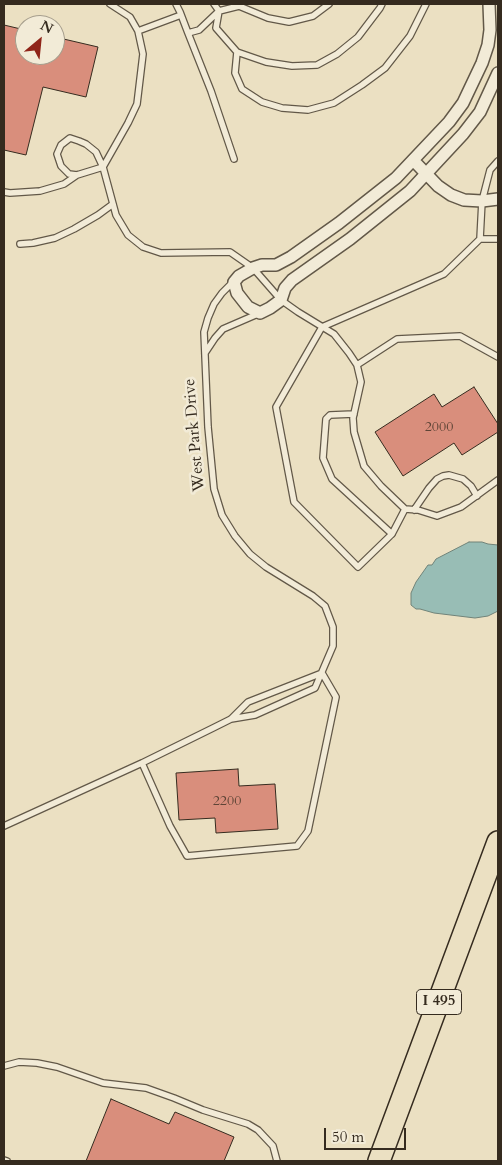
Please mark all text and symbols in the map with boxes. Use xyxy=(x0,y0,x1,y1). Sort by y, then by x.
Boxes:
north arrow xyxy=(15,15,65,65)
text: N xyxy=(37,16,57,38)
street label: West Park Drive xyxy=(180,378,210,492)
house number: 2000 xyxy=(425,420,453,436)
house number: 2200 xyxy=(213,794,241,810)
road number: I 495 xyxy=(416,990,462,1014)
scale bar xyxy=(327,1118,410,1150)
text: 50 m xyxy=(332,1127,364,1147)

